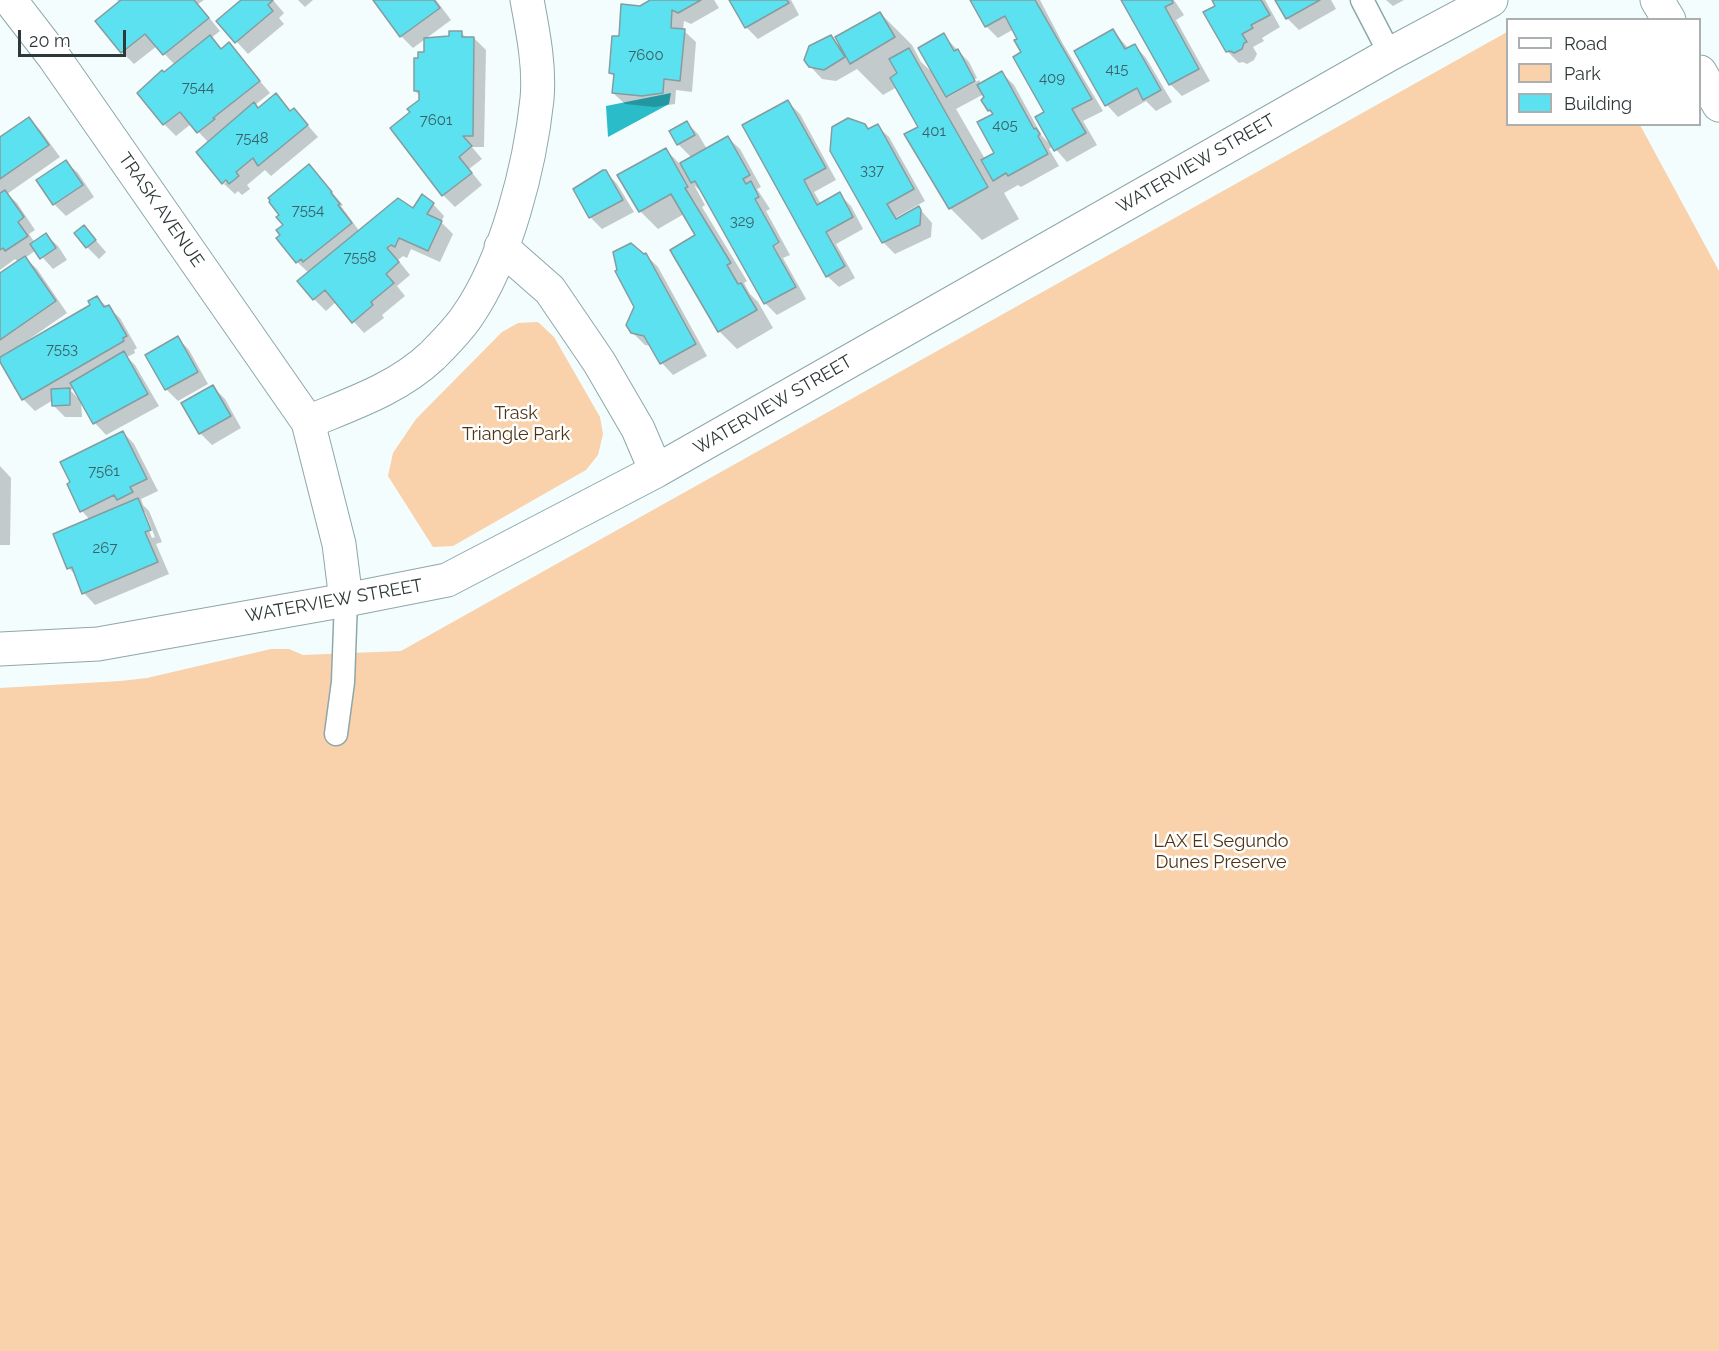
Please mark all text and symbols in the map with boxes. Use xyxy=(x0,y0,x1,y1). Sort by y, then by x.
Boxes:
scale bar xyxy=(21,18,129,56)
legend xyxy=(1506,18,1701,126)
text: 20 m xyxy=(29,30,71,51)
text: Road xyxy=(1564,33,1607,54)
house number: 7600 xyxy=(628,46,664,64)
house number: 415 xyxy=(1106,60,1128,78)
text: Park xyxy=(1564,63,1601,84)
house number: 409 xyxy=(1039,69,1065,87)
house number: 7544 xyxy=(182,78,214,96)
text: Building xyxy=(1564,93,1632,114)
street label: WATERVIEW STREET xyxy=(1113,110,1279,218)
house number: 7601 xyxy=(420,111,452,129)
house number: 405 xyxy=(992,116,1018,134)
house number: 401 xyxy=(922,122,946,140)
house number: 7548 xyxy=(235,129,269,147)
street label: TRASK AVENUE xyxy=(114,149,208,271)
house number: 337 xyxy=(860,161,884,179)
house number: 7554 xyxy=(292,201,324,219)
house number: 329 xyxy=(730,212,754,230)
house number: 7558 xyxy=(343,248,377,266)
house number: 7553 xyxy=(46,340,78,358)
street label: WATERVIEW STREET xyxy=(690,351,856,459)
park label: Trask Triangle Park xyxy=(462,403,570,446)
house number: 7561 xyxy=(88,462,120,480)
house number: 267 xyxy=(93,539,117,557)
street label: WATERVIEW STREET xyxy=(244,575,424,627)
park label: LAX El Segundo Dunes Preserve xyxy=(1154,831,1288,874)

